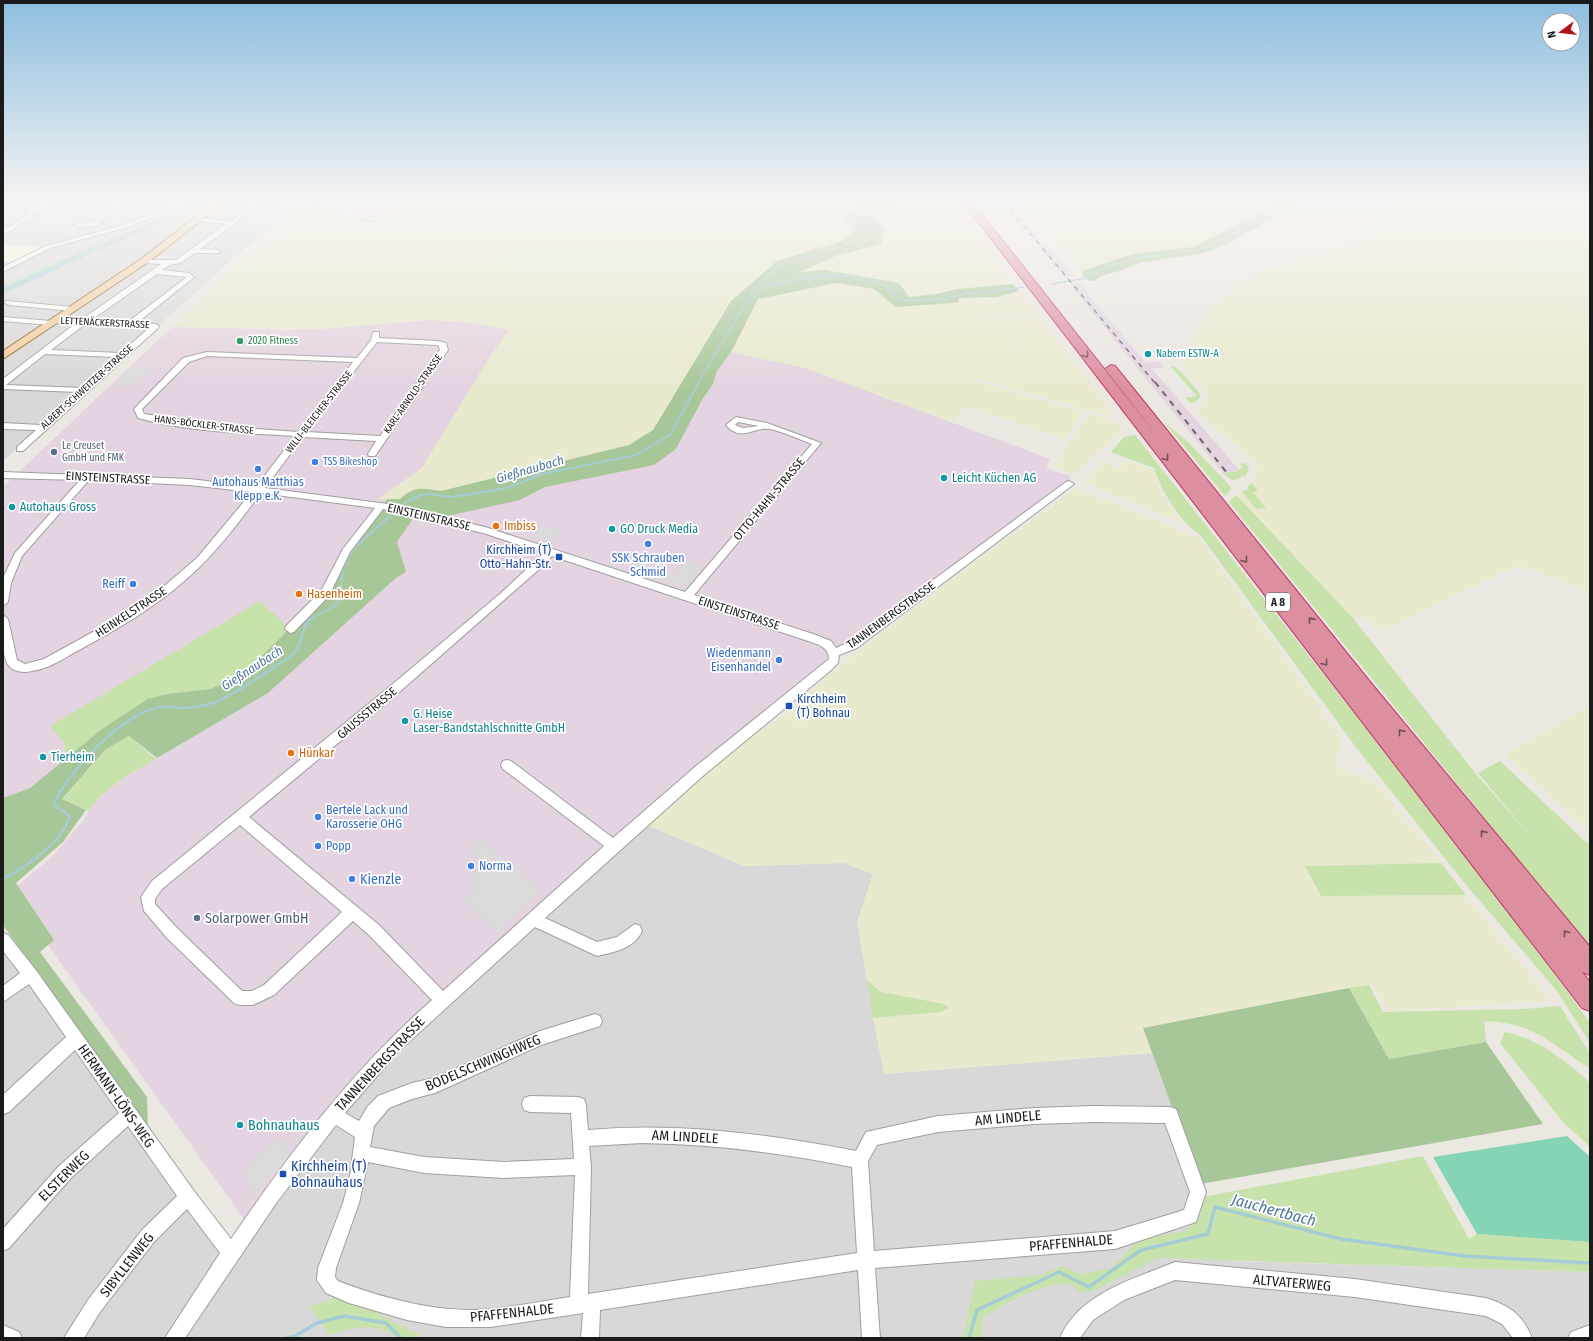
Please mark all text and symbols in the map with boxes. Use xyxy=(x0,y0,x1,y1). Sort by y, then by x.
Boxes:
north arrow xyxy=(1541,12,1581,52)
text: N xyxy=(1545,30,1559,39)
street label: LETTENÄCKERSTRASSE xyxy=(60,314,150,331)
place label: 2020 Fitness xyxy=(248,335,298,347)
marker: 2020 Fitness xyxy=(235,336,245,346)
street label: ALBERT-SCHWEITZER-STRASSE xyxy=(38,342,136,432)
place label: Nabern ESTW-A xyxy=(1156,348,1219,360)
marker: Nabern ESTW-A xyxy=(1143,349,1153,359)
one-way arrow xyxy=(1081,351,1088,358)
street label: KARL-ARNOLD-STRASSE xyxy=(381,352,445,436)
street label: WILLI-BLEICHER-STRASSE xyxy=(283,368,355,456)
street label: HANS-BÖCKLER-STRASSE xyxy=(153,412,255,437)
place label: Le Creuset GmbH und FMK xyxy=(62,440,125,464)
marker: Le Creuset GmbH und FMK xyxy=(49,447,59,457)
water label: Gießnaubach xyxy=(494,452,566,486)
one-way arrow xyxy=(1161,453,1168,460)
street label: OTTO-HAHN-STRASSE xyxy=(730,455,808,543)
place label: TSS Bikeshop xyxy=(323,456,377,468)
marker: TSS Bikeshop xyxy=(310,457,320,467)
marker: Autohaus Matthias Klepp e.K. xyxy=(253,464,263,474)
street label: EINSTEINSTRASSE xyxy=(65,469,151,487)
place label: Leicht Küchen AG xyxy=(952,471,1036,485)
marker: Leicht Küchen AG xyxy=(939,473,949,483)
place label: Autohaus Matthias Klepp e.K. xyxy=(212,475,304,503)
place label: Autohaus Gross xyxy=(20,500,96,514)
street label: EINSTEINSTRASSE xyxy=(386,501,472,533)
marker: Autohaus Gross xyxy=(7,502,17,512)
place label: Imbiss xyxy=(504,519,536,533)
marker: Imbiss xyxy=(491,521,501,531)
place label: GO Druck Media xyxy=(620,522,698,536)
marker: GO Druck Media xyxy=(607,524,617,534)
marker: SSK Schrauben Schmid xyxy=(643,539,653,549)
place label: Kirchheim (T) Otto-Hahn-Str. xyxy=(480,543,551,571)
place label: SSK Schrauben Schmid xyxy=(612,551,684,579)
marker: Kirchheim (T) Otto-Hahn-Str. xyxy=(554,552,564,562)
one-way arrow xyxy=(1241,556,1248,563)
place label: Reiff xyxy=(102,577,126,591)
street label: TANNENBERGSTRASSE xyxy=(844,578,938,652)
marker: Reiff xyxy=(128,579,138,589)
street label: HEINKELSTRASSE xyxy=(93,584,169,640)
place label: Hasenheim xyxy=(307,587,362,601)
marker: Hasenheim xyxy=(294,589,304,599)
street label: EINSTEINSTRASSE xyxy=(696,593,782,633)
road number: A 8 xyxy=(1266,593,1290,611)
one-way arrow xyxy=(1309,617,1316,624)
water label: Gießnaubach xyxy=(219,643,285,693)
place label: Wiedenmann Eisenhandel xyxy=(707,646,771,674)
marker: Wiedenmann Eisenhandel xyxy=(774,655,784,665)
one-way arrow xyxy=(1321,658,1328,665)
street label: GAUSSSTRASSE xyxy=(334,684,400,742)
place label: Kirchheim (T) Bohnau xyxy=(797,692,850,720)
marker: Kirchheim (T) Bohnau xyxy=(784,701,794,711)
place label: G. Heise Laser-Bandstahlschnitte GmbH xyxy=(413,707,565,735)
marker: G. Heise Laser-Bandstahlschnitte GmbH xyxy=(400,716,410,726)
one-way arrow xyxy=(1399,729,1406,737)
place label: Hünkar xyxy=(299,746,335,760)
marker: Hünkar xyxy=(286,748,296,758)
place label: Tierheim xyxy=(51,750,94,764)
marker: Tierheim xyxy=(38,752,48,762)
place label: Bertele Lack und Karosserie OHG xyxy=(326,803,408,831)
marker: Bertele Lack und Karosserie OHG xyxy=(313,812,323,822)
one-way arrow xyxy=(1481,830,1488,837)
place label: Popp xyxy=(326,839,351,853)
marker: Popp xyxy=(313,841,323,851)
place label: Norma xyxy=(479,859,512,873)
marker: Norma xyxy=(466,861,476,871)
place label: Kienzle xyxy=(360,871,401,888)
marker: Kienzle xyxy=(347,874,357,884)
place label: Solarpower GmbH xyxy=(205,910,308,927)
marker: Solarpower GmbH xyxy=(192,913,202,923)
one-way arrow xyxy=(1563,931,1570,938)
street label: TANNENBERGSTRASSE xyxy=(332,1013,429,1115)
street label: BODELSCHWINGHWEG xyxy=(423,1031,543,1095)
street label: HERMANN-LÖNS-WEG xyxy=(74,1041,159,1151)
street label: AM LINDELE xyxy=(974,1107,1042,1129)
place label: Bohnauhaus xyxy=(248,1117,320,1134)
marker: Bohnauhaus xyxy=(235,1120,245,1130)
street label: AM LINDELE xyxy=(651,1127,719,1147)
street label: ELSTERWEG xyxy=(35,1147,93,1205)
place label: Kirchheim (T) Bohnauhaus xyxy=(291,1158,366,1191)
marker: Kirchheim (T) Bohnauhaus xyxy=(278,1169,288,1179)
water label: Jauchertbach xyxy=(1229,1189,1318,1230)
street label: SIBYLLENWEG xyxy=(97,1229,157,1301)
street label: PFAFFENHALDE xyxy=(1028,1231,1114,1255)
street label: ALTVATERWEG xyxy=(1252,1271,1332,1295)
street label: PFAFFENHALDE xyxy=(469,1300,555,1326)

